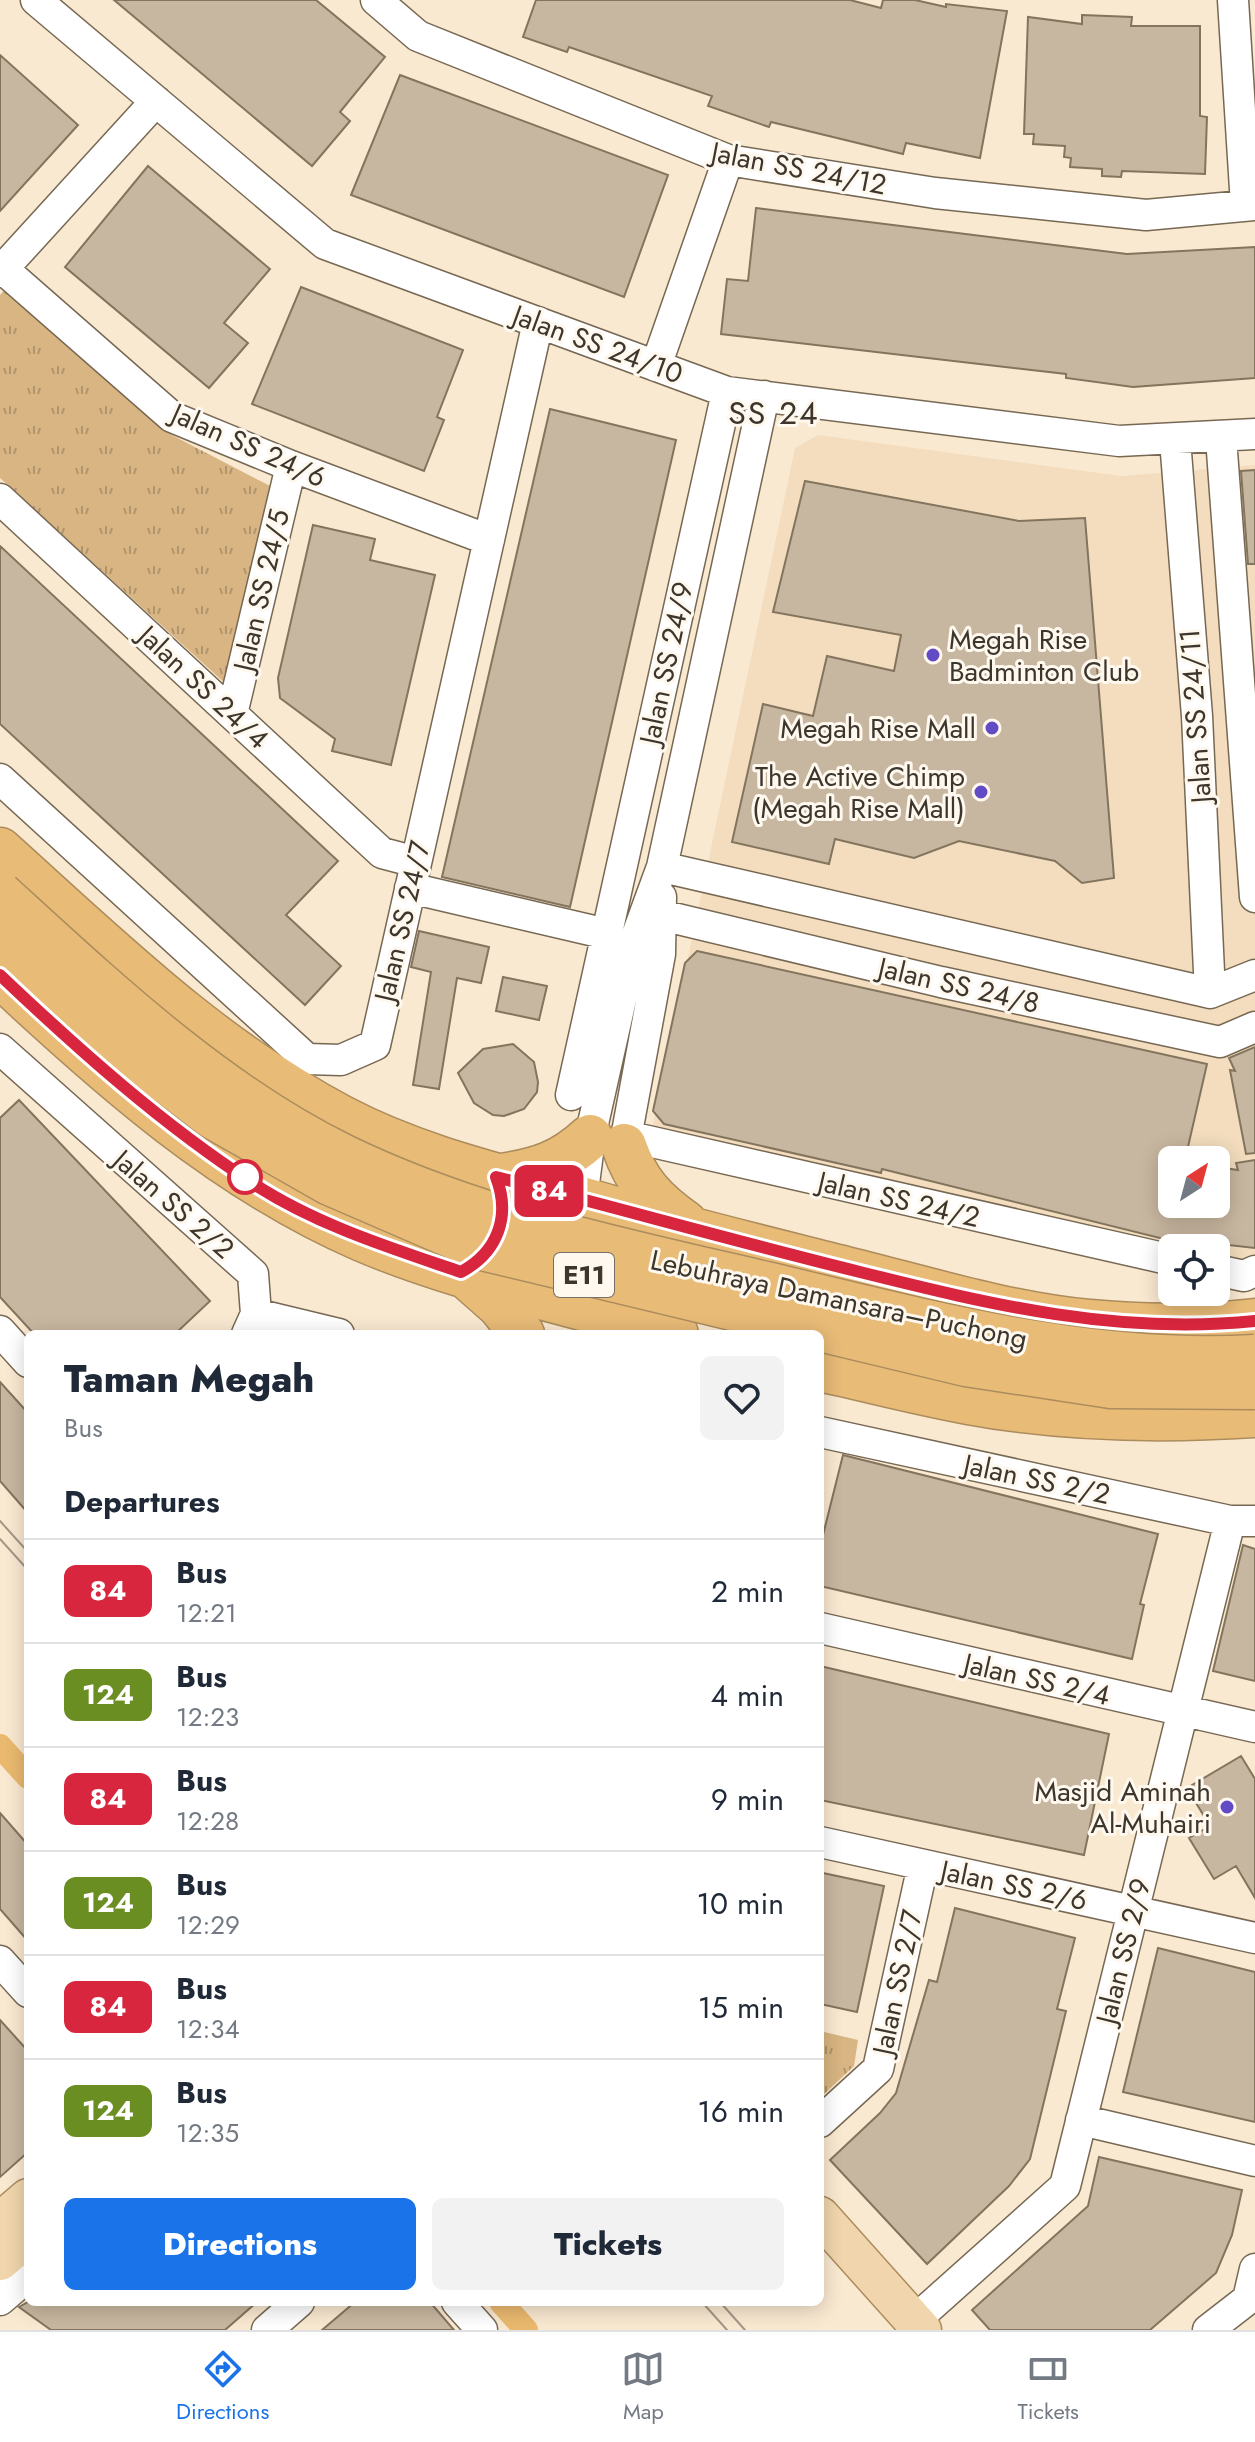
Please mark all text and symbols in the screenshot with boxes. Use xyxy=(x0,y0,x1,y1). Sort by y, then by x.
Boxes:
street label: Jalan SS 24/12 xyxy=(704,131,890,206)
street label: Jalan SS 24/10 xyxy=(503,293,689,394)
district label: SS 24 xyxy=(728,390,820,436)
street label: Jalan SS 24/6 xyxy=(161,392,333,498)
street label: Jalan SS 24/5 xyxy=(222,505,300,679)
street label: Jalan SS 24/9 xyxy=(628,578,704,752)
street label: Jalan SS 24/4 xyxy=(126,613,278,759)
place label: Megah Rise Badminton Club xyxy=(949,619,1139,692)
street label: Jalan SS 24/11 xyxy=(1169,628,1222,808)
marker: Megah Rise Badminton Club xyxy=(924,646,942,664)
place label: Megah Rise Mall xyxy=(780,708,976,749)
marker: Megah Rise Mall xyxy=(983,719,1001,737)
place label: The Active Chimp (Megah Rise Mall) xyxy=(752,756,965,829)
marker: The Active Chimp (Megah Rise Mall) xyxy=(972,783,990,801)
street label: Jalan SS 24/7 xyxy=(363,836,441,1009)
street label: Jalan SS 24/8 xyxy=(870,946,1044,1024)
street label: Jalan SS 2/2 xyxy=(101,1138,243,1269)
north arrow xyxy=(1158,1146,1230,1218)
map controls xyxy=(1158,1146,1230,1306)
unlabelled marker xyxy=(228,1160,262,1194)
street label: Jalan SS 24/2 xyxy=(810,1160,984,1238)
line badge: 84 xyxy=(513,1165,585,1217)
text: 84 xyxy=(530,1170,568,1211)
button: locate xyxy=(1158,1234,1230,1306)
street label: Lebuhraya Damansara–Puchong xyxy=(647,1240,1031,1359)
road number: E11 xyxy=(554,1253,614,1297)
text: Taman Megah xyxy=(64,1351,314,1406)
button: heart xyxy=(700,1356,784,1440)
text: Bus xyxy=(64,1409,103,1447)
street label: Jalan SS 2/2 xyxy=(956,1443,1114,1515)
text: Departures xyxy=(64,1480,220,1523)
text: Bus xyxy=(176,1551,227,1594)
text: 84 xyxy=(89,1570,127,1611)
text: 2 min xyxy=(711,1570,784,1613)
text: 12:21 xyxy=(176,1594,237,1632)
street label: Jalan SS 2/4 xyxy=(956,1642,1114,1716)
text: Bus xyxy=(176,1655,227,1698)
text: 124 xyxy=(82,1674,134,1715)
text: 4 min xyxy=(711,1674,784,1717)
text: 12:23 xyxy=(176,1698,239,1736)
text: Bus xyxy=(176,1759,227,1802)
place label: Masjid Aminah Al-Muhairi xyxy=(1034,1771,1211,1844)
text: 84 xyxy=(89,1778,127,1819)
text: 9 min xyxy=(711,1778,784,1821)
marker: Masjid Aminah Al-Muhairi xyxy=(1218,1798,1236,1816)
text: 12:28 xyxy=(176,1802,239,1840)
street label: Jalan SS 2/6 xyxy=(933,1849,1091,1921)
text: Bus xyxy=(176,1863,227,1906)
street label: Jalan SS 2/9 xyxy=(1085,1874,1161,2032)
text: 124 xyxy=(82,1882,134,1923)
text: 10 min xyxy=(697,1882,784,1925)
street label: Jalan SS 2/7 xyxy=(861,1905,933,2062)
text: 12:29 xyxy=(176,1906,240,1944)
text: Bus xyxy=(176,1967,227,2010)
text: 84 xyxy=(89,1986,127,2027)
text: 15 min xyxy=(698,1986,784,2029)
text: 12:34 xyxy=(176,2010,240,2048)
text: Bus xyxy=(176,2071,227,2114)
text: 124 xyxy=(82,2090,134,2131)
text: 16 min xyxy=(697,2090,784,2133)
text: 12:35 xyxy=(176,2114,239,2152)
button: Directions xyxy=(64,2198,416,2290)
button: Tickets xyxy=(432,2198,784,2290)
tab: Directions xyxy=(176,2347,269,2427)
tab: Map xyxy=(621,2347,665,2427)
tab: Tickets xyxy=(1018,2347,1079,2427)

